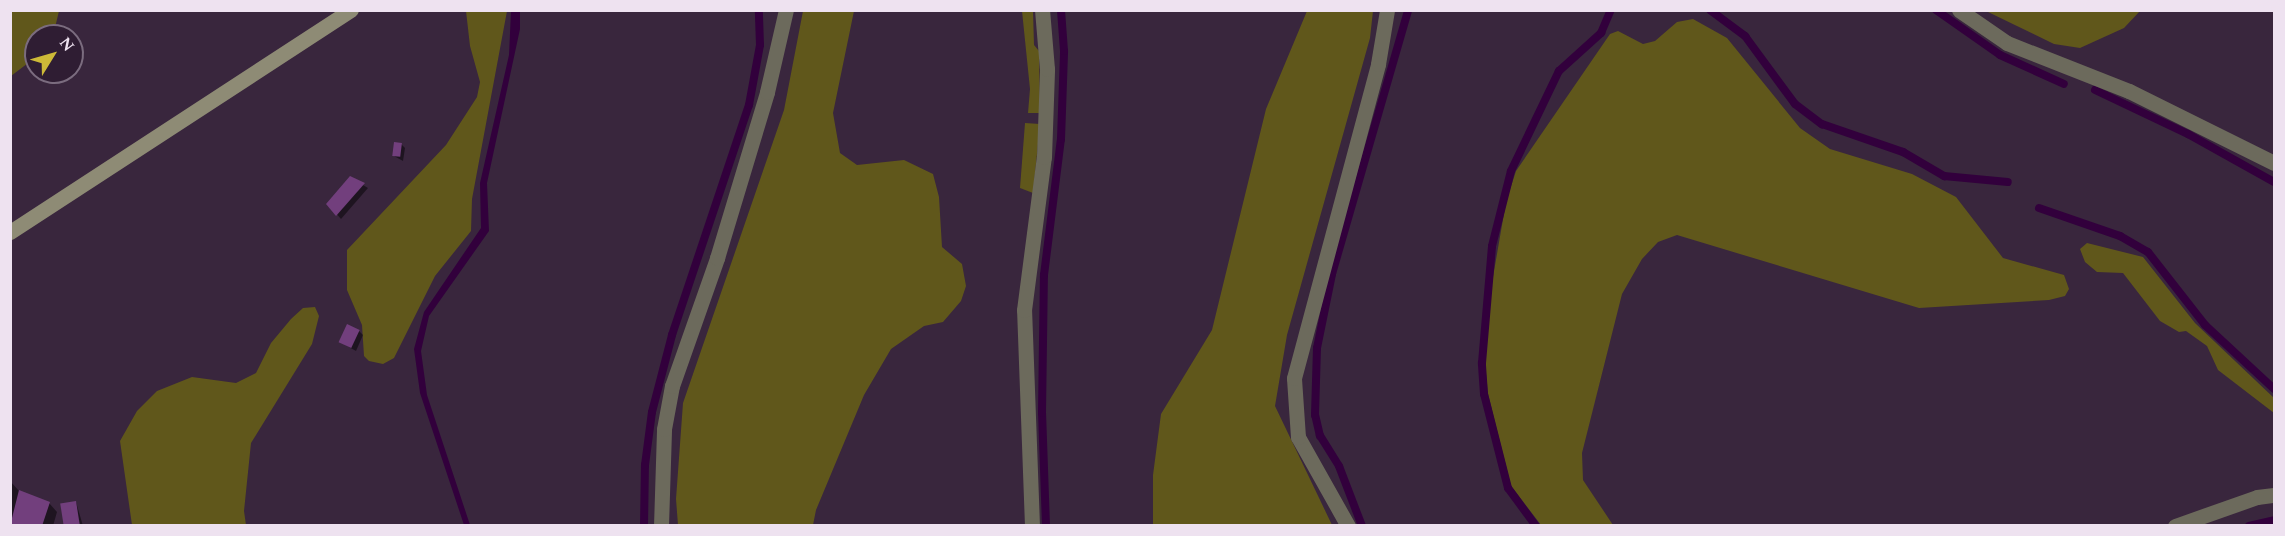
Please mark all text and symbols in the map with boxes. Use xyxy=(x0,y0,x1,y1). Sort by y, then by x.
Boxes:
north arrow xyxy=(24,24,84,84)
text: N xyxy=(53,32,80,57)

